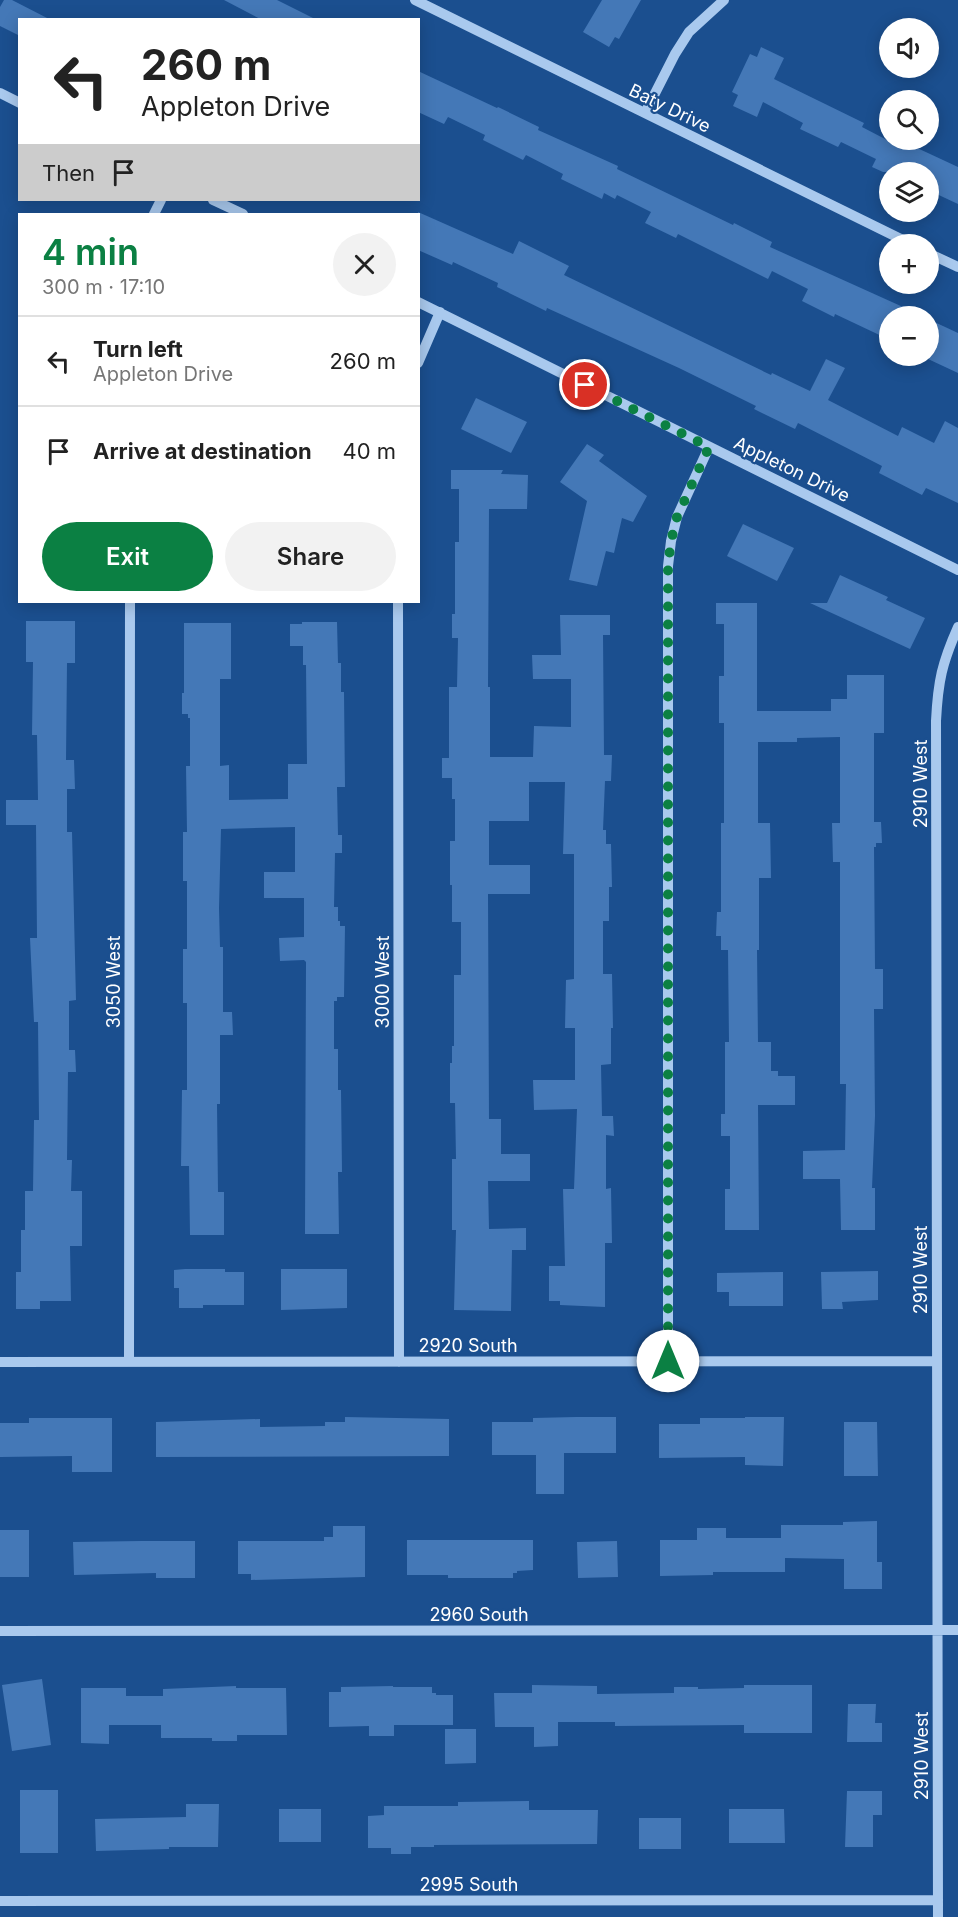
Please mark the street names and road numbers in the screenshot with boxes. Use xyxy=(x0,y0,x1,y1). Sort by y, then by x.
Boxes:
street label: Baty Drive xyxy=(626,79,714,137)
street label: Appleton Drive xyxy=(731,432,853,506)
street label: 2910 West xyxy=(910,740,931,828)
street label: 3000 West xyxy=(372,935,393,1028)
street label: 3050 West xyxy=(103,936,124,1028)
street label: 2910 West xyxy=(910,1226,931,1314)
street label: 2920 South xyxy=(418,1335,518,1356)
street label: 2960 South xyxy=(429,1604,529,1625)
street label: 2910 West xyxy=(911,1712,932,1800)
street label: 2995 South xyxy=(420,1874,518,1895)

